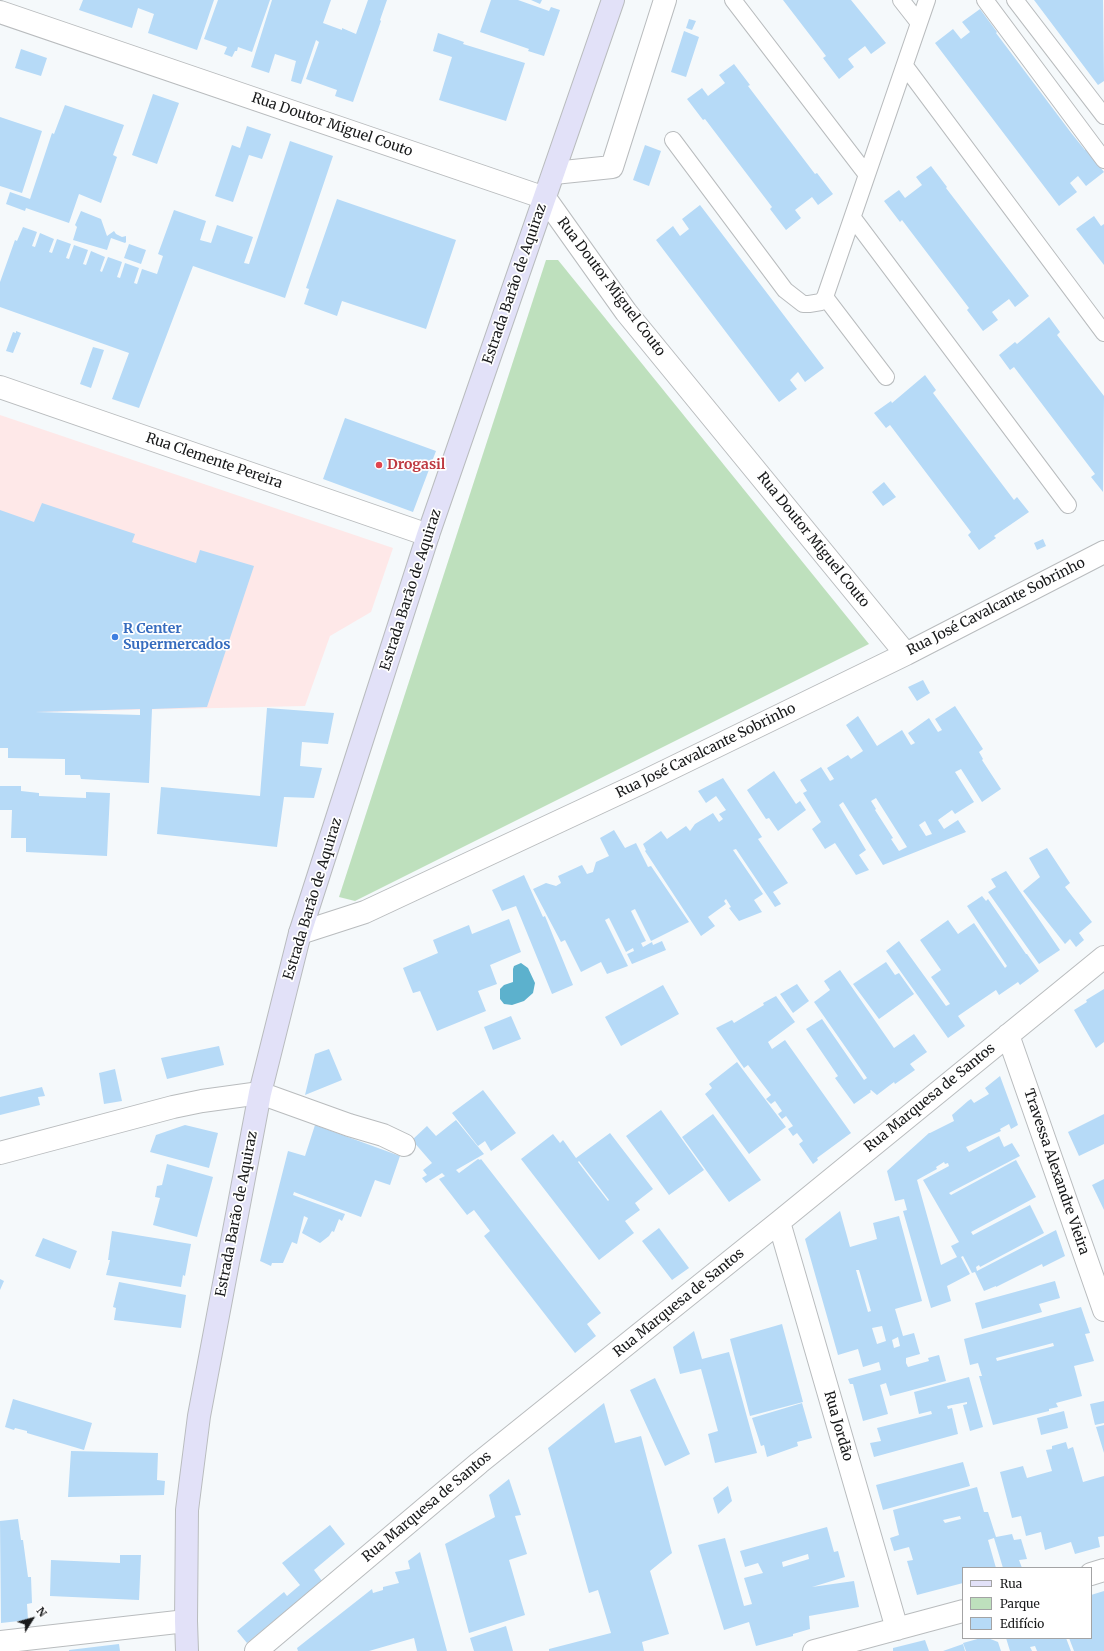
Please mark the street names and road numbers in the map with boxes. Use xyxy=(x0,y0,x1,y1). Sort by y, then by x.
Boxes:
street label: Rua Doutor Miguel Couto xyxy=(249,90,415,160)
street label: Estrada Barão de Aquiraz xyxy=(480,201,550,367)
street label: Rua Doutor Miguel Couto xyxy=(553,214,669,360)
street label: Rua Clemente Pereira xyxy=(143,430,285,492)
street label: Rua Doutor Miguel Couto xyxy=(753,469,873,611)
street label: Estrada Barão de Aquiraz xyxy=(377,507,445,673)
street label: Rua José Cavalcante Sobrinho xyxy=(904,555,1088,659)
street label: Rua José Cavalcante Sobrinho xyxy=(613,700,799,802)
street label: Estrada Barão de Aquiraz xyxy=(280,816,346,982)
street label: Rua Marquesa de Santos xyxy=(861,1040,999,1156)
street label: Travessa Alexandre Vieira xyxy=(1020,1087,1092,1257)
street label: Estrada Barão de Aquiraz xyxy=(213,1130,261,1298)
street label: Rua Marquesa de Santos xyxy=(610,1245,748,1361)
street label: Rua Jordão xyxy=(820,1389,856,1463)
street label: Rua Marquesa de Santos xyxy=(359,1448,495,1566)

